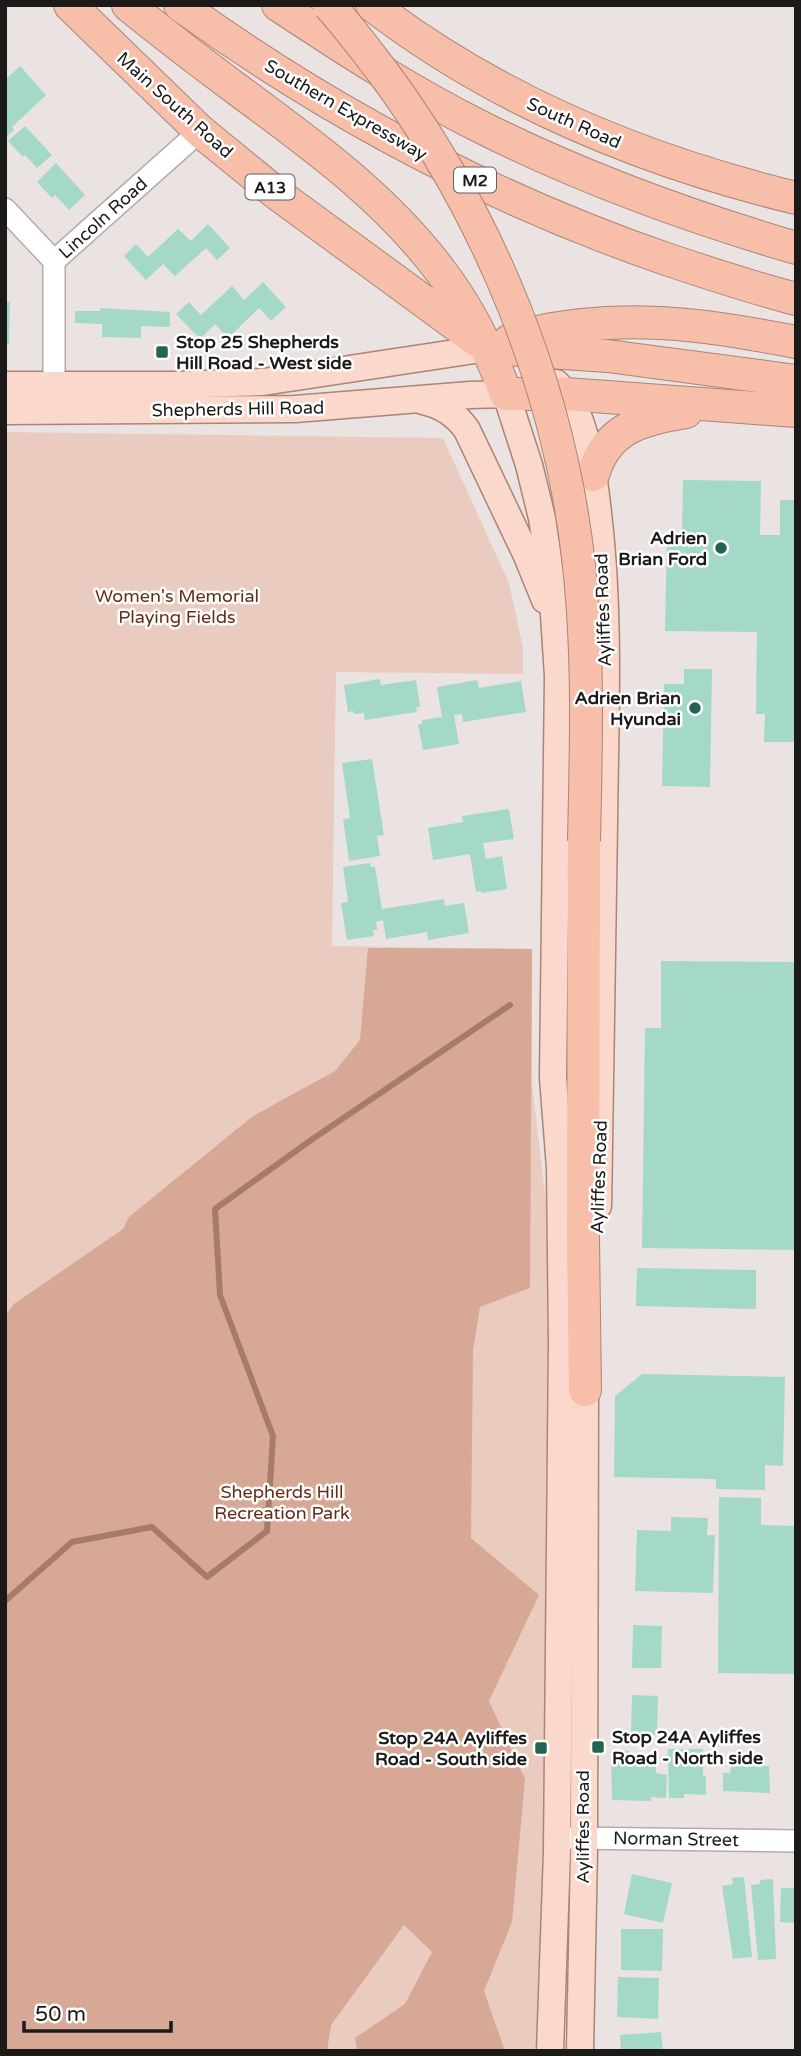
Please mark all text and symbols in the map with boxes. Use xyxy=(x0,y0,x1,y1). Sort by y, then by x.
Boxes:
street label: Main South Road xyxy=(113,47,237,163)
street label: Southern Expressway xyxy=(261,54,431,166)
street label: South Road xyxy=(524,92,624,154)
road number: M2 xyxy=(454,168,496,192)
street label: Lincoln Road xyxy=(54,172,152,264)
road number: A13 xyxy=(246,174,294,200)
place label: Stop 25 Shepherds Hill Road - West side xyxy=(176,331,352,374)
marker: Stop 25 Shepherds Hill Road - West side xyxy=(154,344,170,360)
street label: Shepherds Hill Road xyxy=(151,396,325,422)
place label: Adrien Brian Ford xyxy=(618,527,707,570)
marker: Adrien Brian Ford xyxy=(713,540,729,556)
street label: Ayliffes Road xyxy=(590,553,616,667)
park label: Women's Memorial Playing Fields xyxy=(95,585,259,628)
place label: Adrien Brian Hyundai xyxy=(574,687,681,730)
marker: Adrien Brian Hyundai xyxy=(687,700,703,716)
street label: Ayliffes Road xyxy=(586,1120,612,1234)
park label: Shepherds Hill Recreation Park xyxy=(214,1481,350,1524)
place label: Stop 24A Ayliffes Road - North side xyxy=(612,1726,763,1769)
place label: Stop 24A Ayliffes Road - South side xyxy=(375,1727,527,1770)
marker: Stop 24A Ayliffes Road - North side xyxy=(590,1739,606,1755)
marker: Stop 24A Ayliffes Road - South side xyxy=(533,1740,549,1756)
street label: Ayliffes Road xyxy=(572,1770,594,1884)
street label: Norman Street xyxy=(613,1827,739,1851)
scale bar xyxy=(24,1990,172,2034)
text: 50 m xyxy=(35,2002,86,2027)

